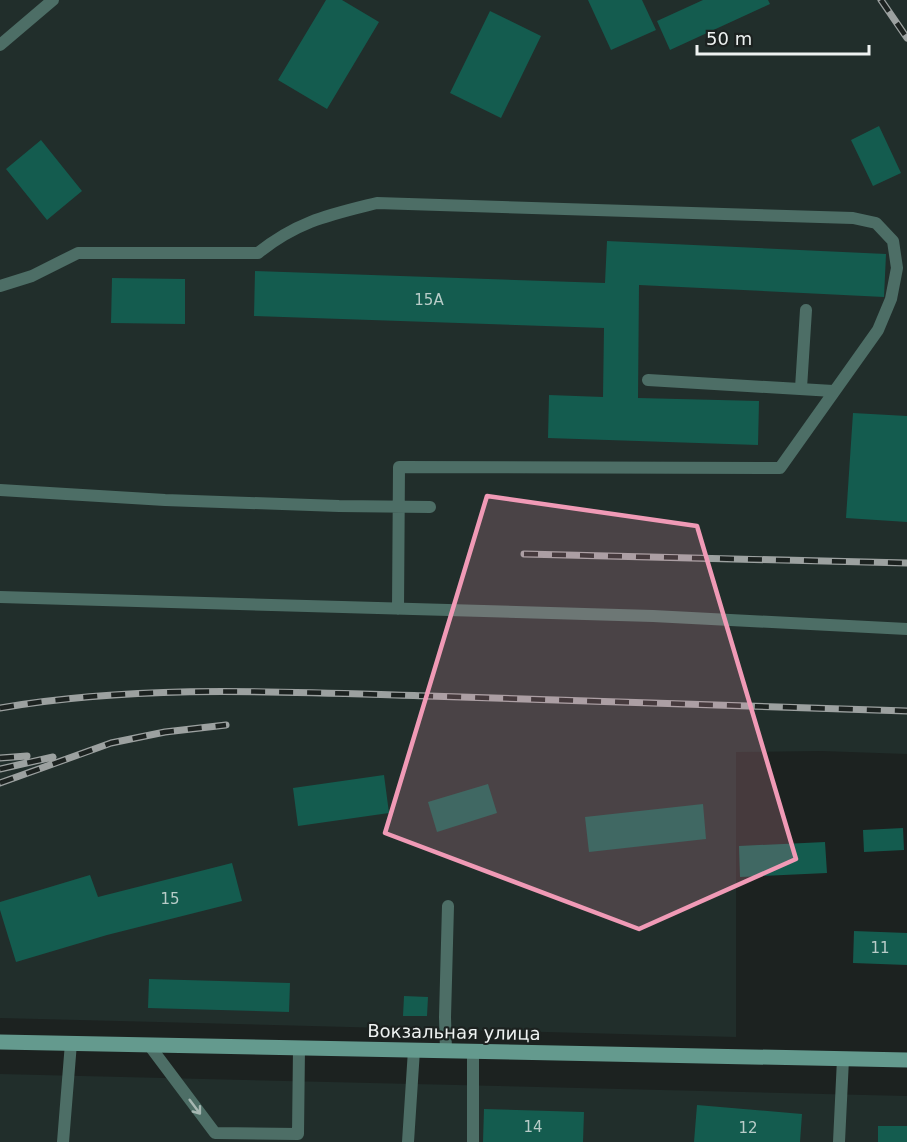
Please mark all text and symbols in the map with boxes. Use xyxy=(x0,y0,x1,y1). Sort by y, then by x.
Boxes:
scale bar xyxy=(697,18,870,56)
text: 50 m xyxy=(706,28,752,49)
house number: 15А xyxy=(414,291,444,309)
house number: 15 xyxy=(160,890,180,908)
house number: 11 xyxy=(870,939,890,957)
street label: Вокзальная улица xyxy=(367,1020,541,1044)
one-way arrow xyxy=(189,1098,201,1114)
house number: 14 xyxy=(523,1118,543,1136)
house number: 12 xyxy=(738,1119,758,1137)

